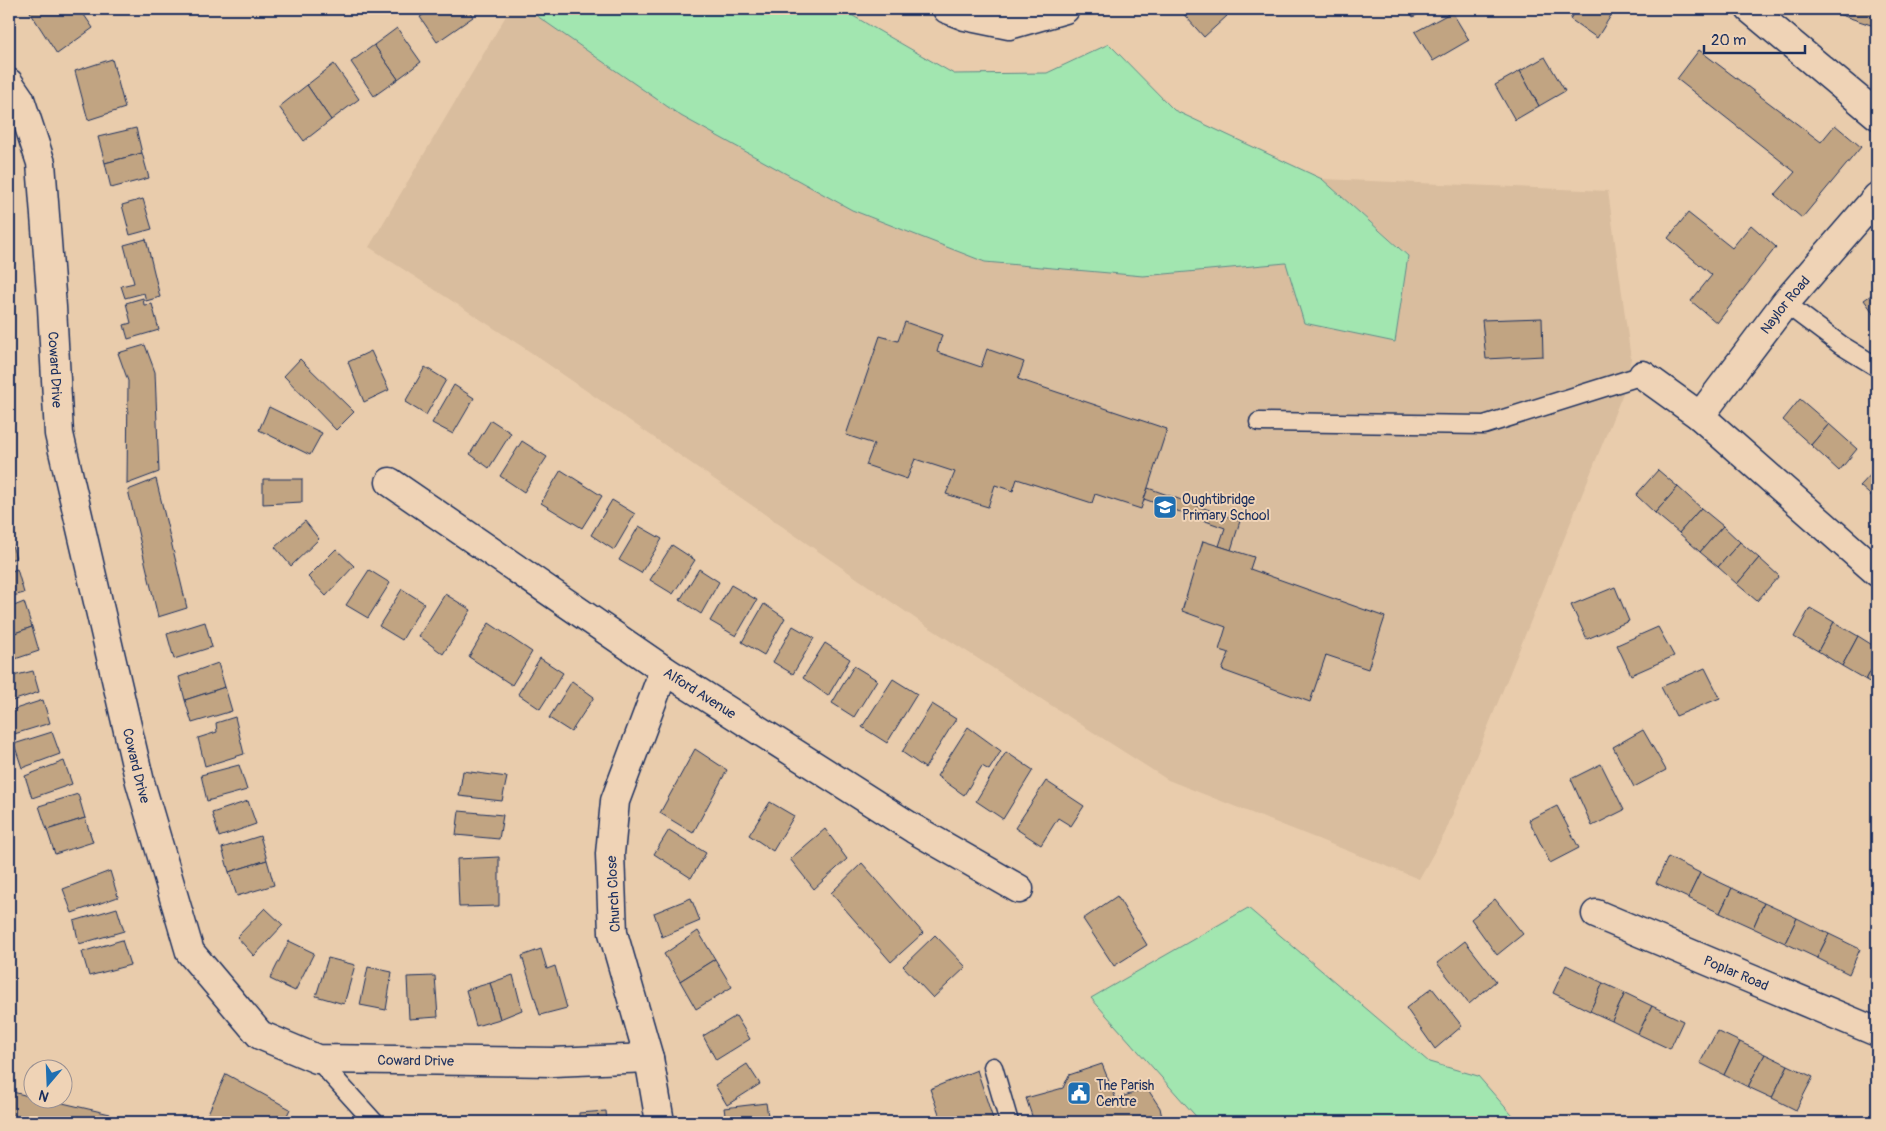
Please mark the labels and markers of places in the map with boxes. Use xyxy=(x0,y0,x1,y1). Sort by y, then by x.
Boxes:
place label: Oughtibridge Primary School xyxy=(1182,491,1270,524)
school or university icon: Oughtibridge Primary School xyxy=(1152,494,1178,520)
place label: The Parish Centre xyxy=(1096,1077,1154,1110)
public building icon: The Parish Centre xyxy=(1066,1080,1092,1106)

